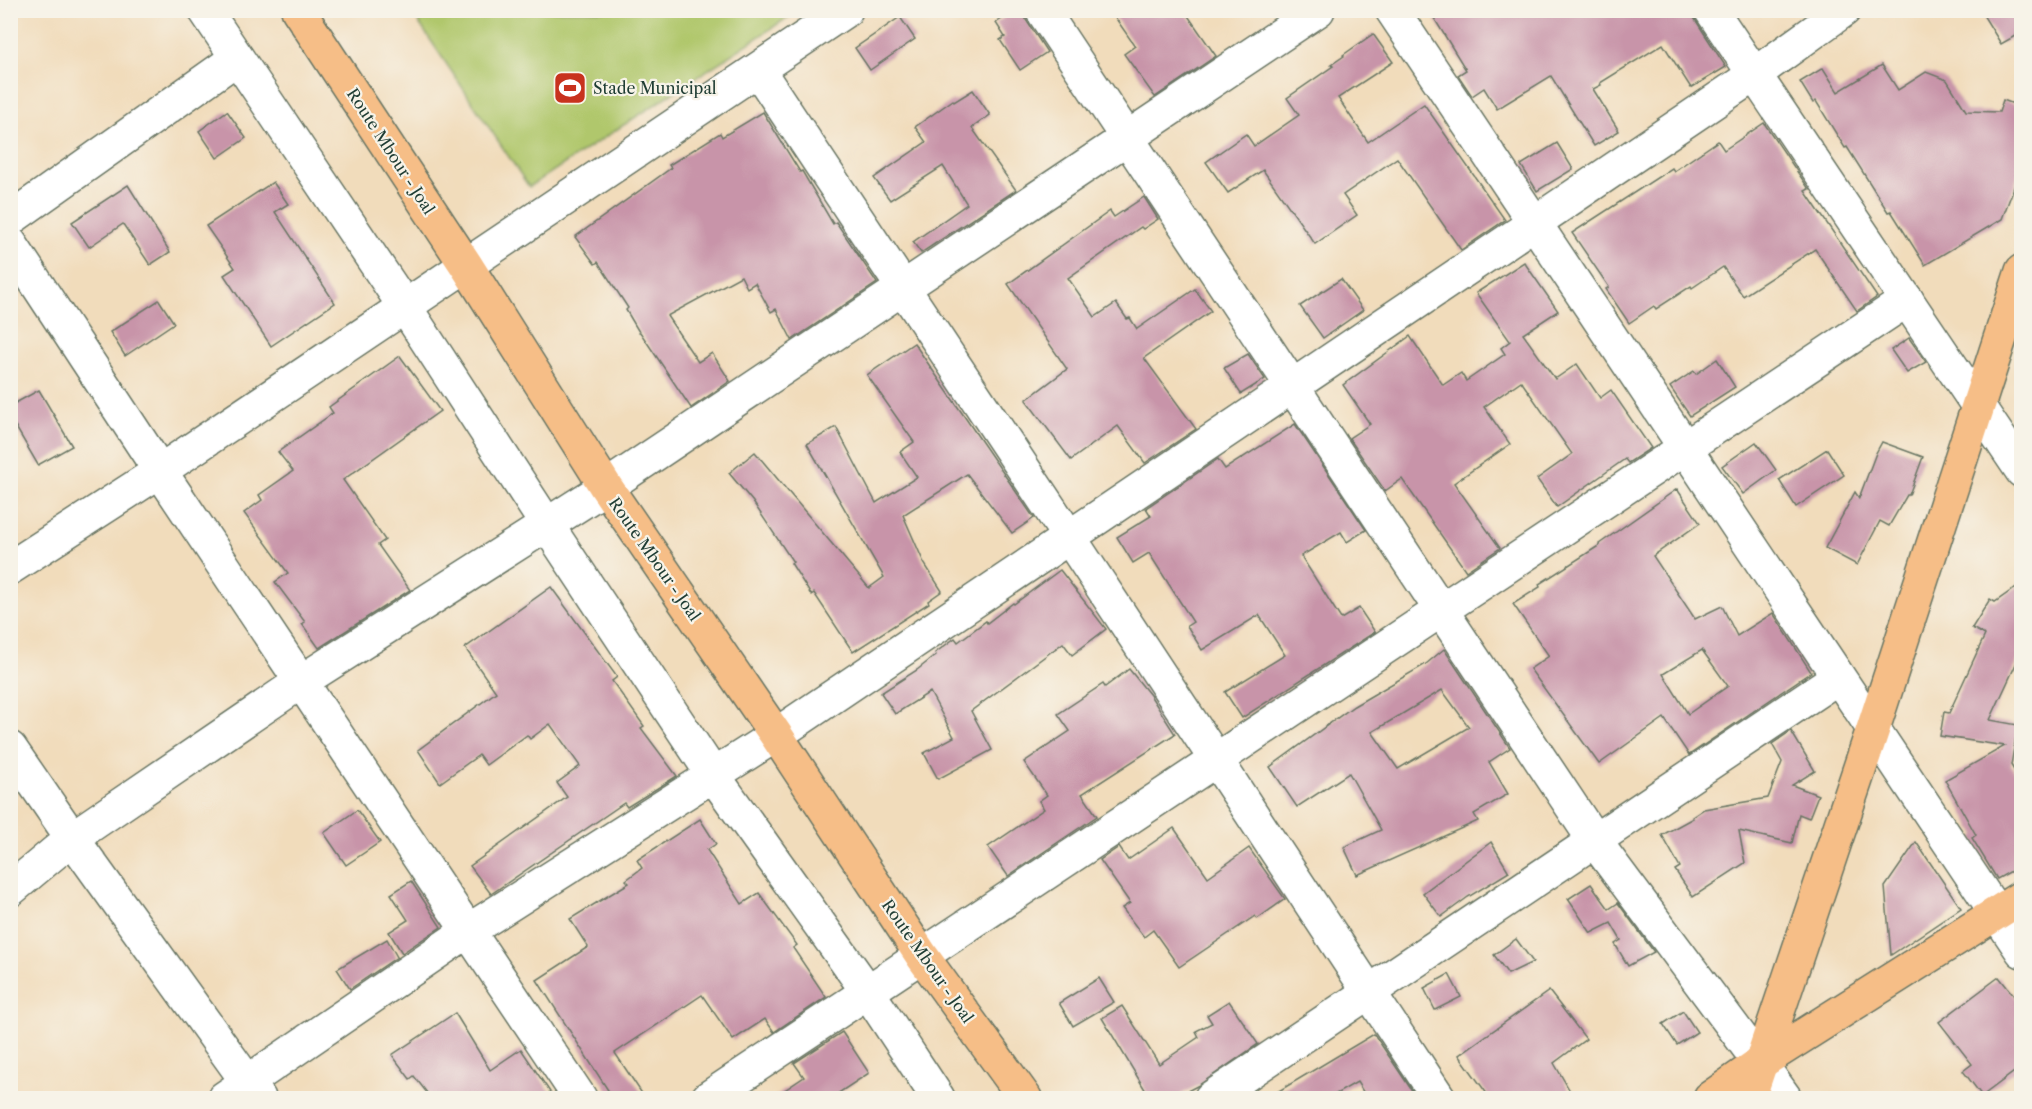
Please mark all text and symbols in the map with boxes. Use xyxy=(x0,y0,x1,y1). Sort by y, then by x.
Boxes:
sports icon: Stade Municipal xyxy=(552,70,588,106)
place label: Stade Municipal xyxy=(593,78,717,98)
street label: Route Mbour - Joal xyxy=(343,84,439,218)
street label: Route Mbour - Joal xyxy=(605,493,705,625)
street label: Route Mbour - Joal xyxy=(878,895,978,1027)

